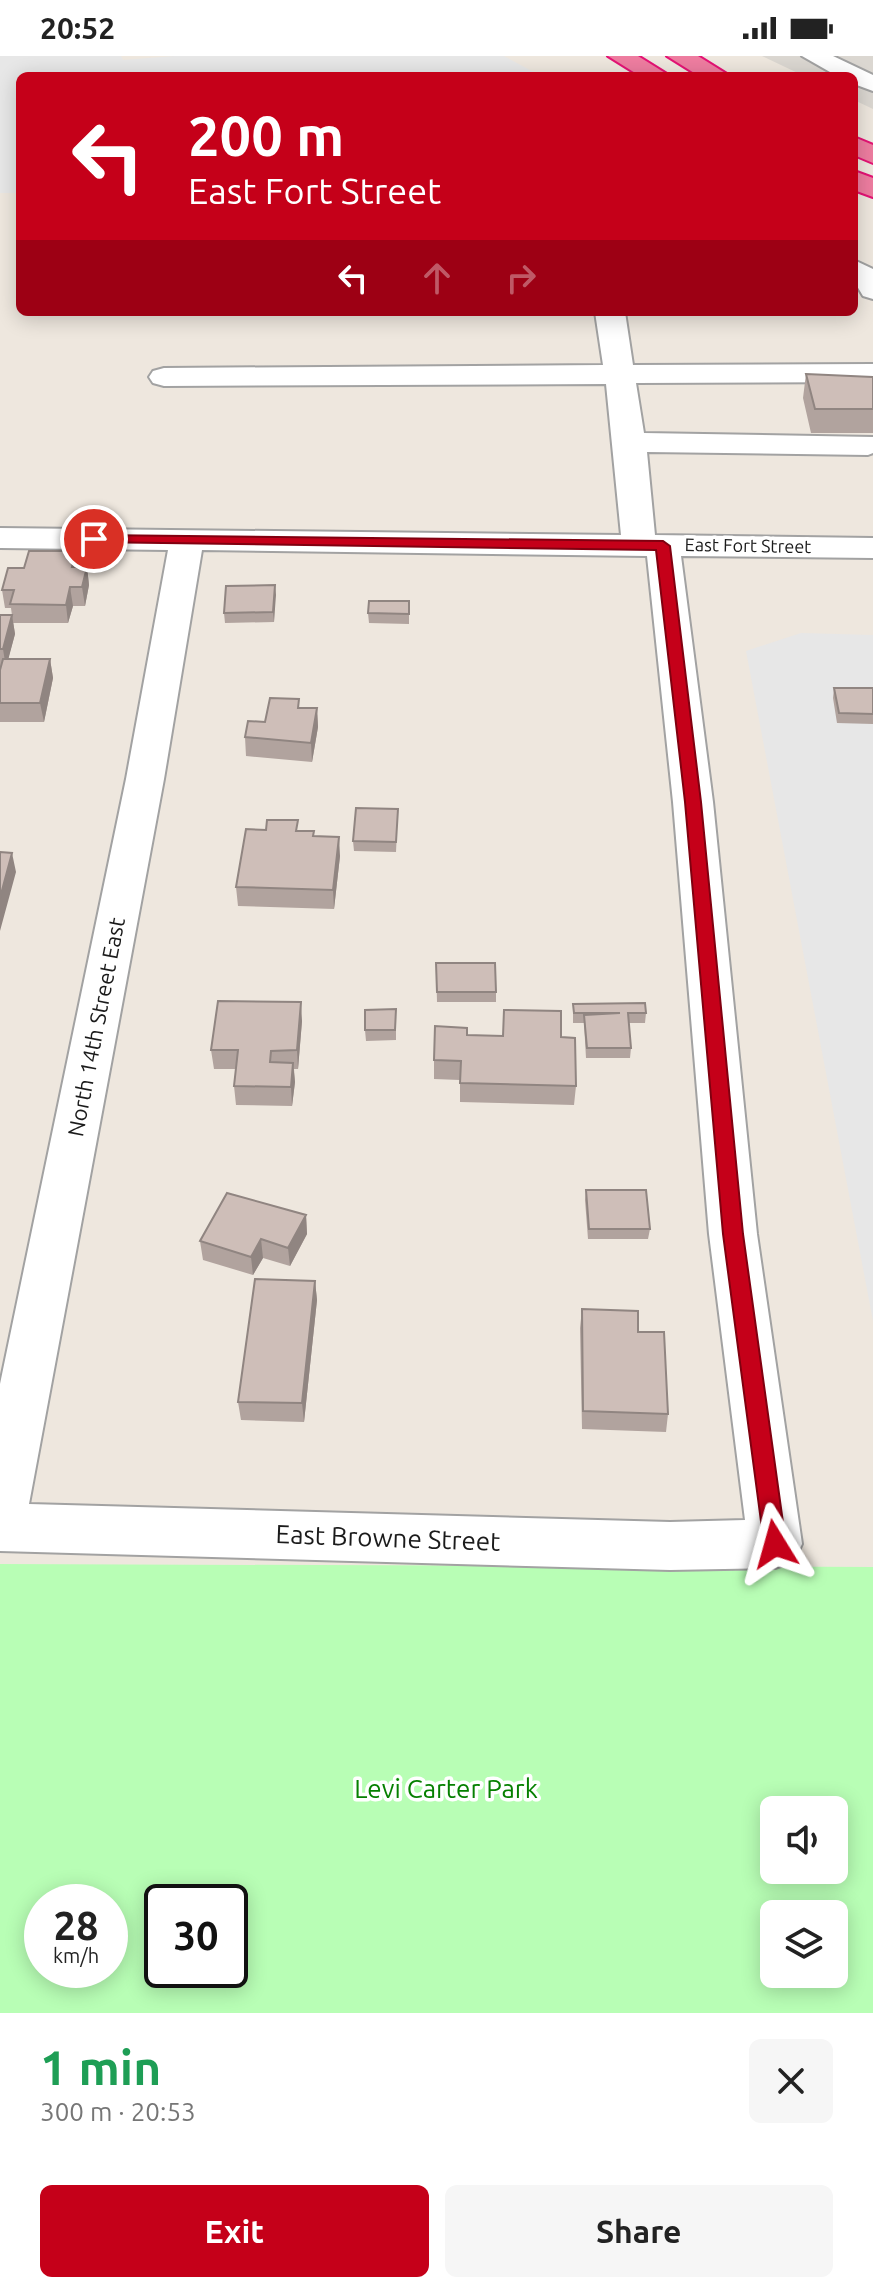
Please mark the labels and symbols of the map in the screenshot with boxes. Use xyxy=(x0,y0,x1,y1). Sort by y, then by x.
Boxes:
pin xyxy=(60,505,128,573)
street label: East Fort Street xyxy=(685,534,811,556)
street label: North 14th Street East xyxy=(62,915,129,1139)
position arrow xyxy=(733,1502,817,1586)
street label: East Browne Street xyxy=(275,1519,501,1556)
park label: Levi Carter Park xyxy=(354,1774,538,1803)
speed limit sign: 30 xyxy=(144,1884,248,1988)

